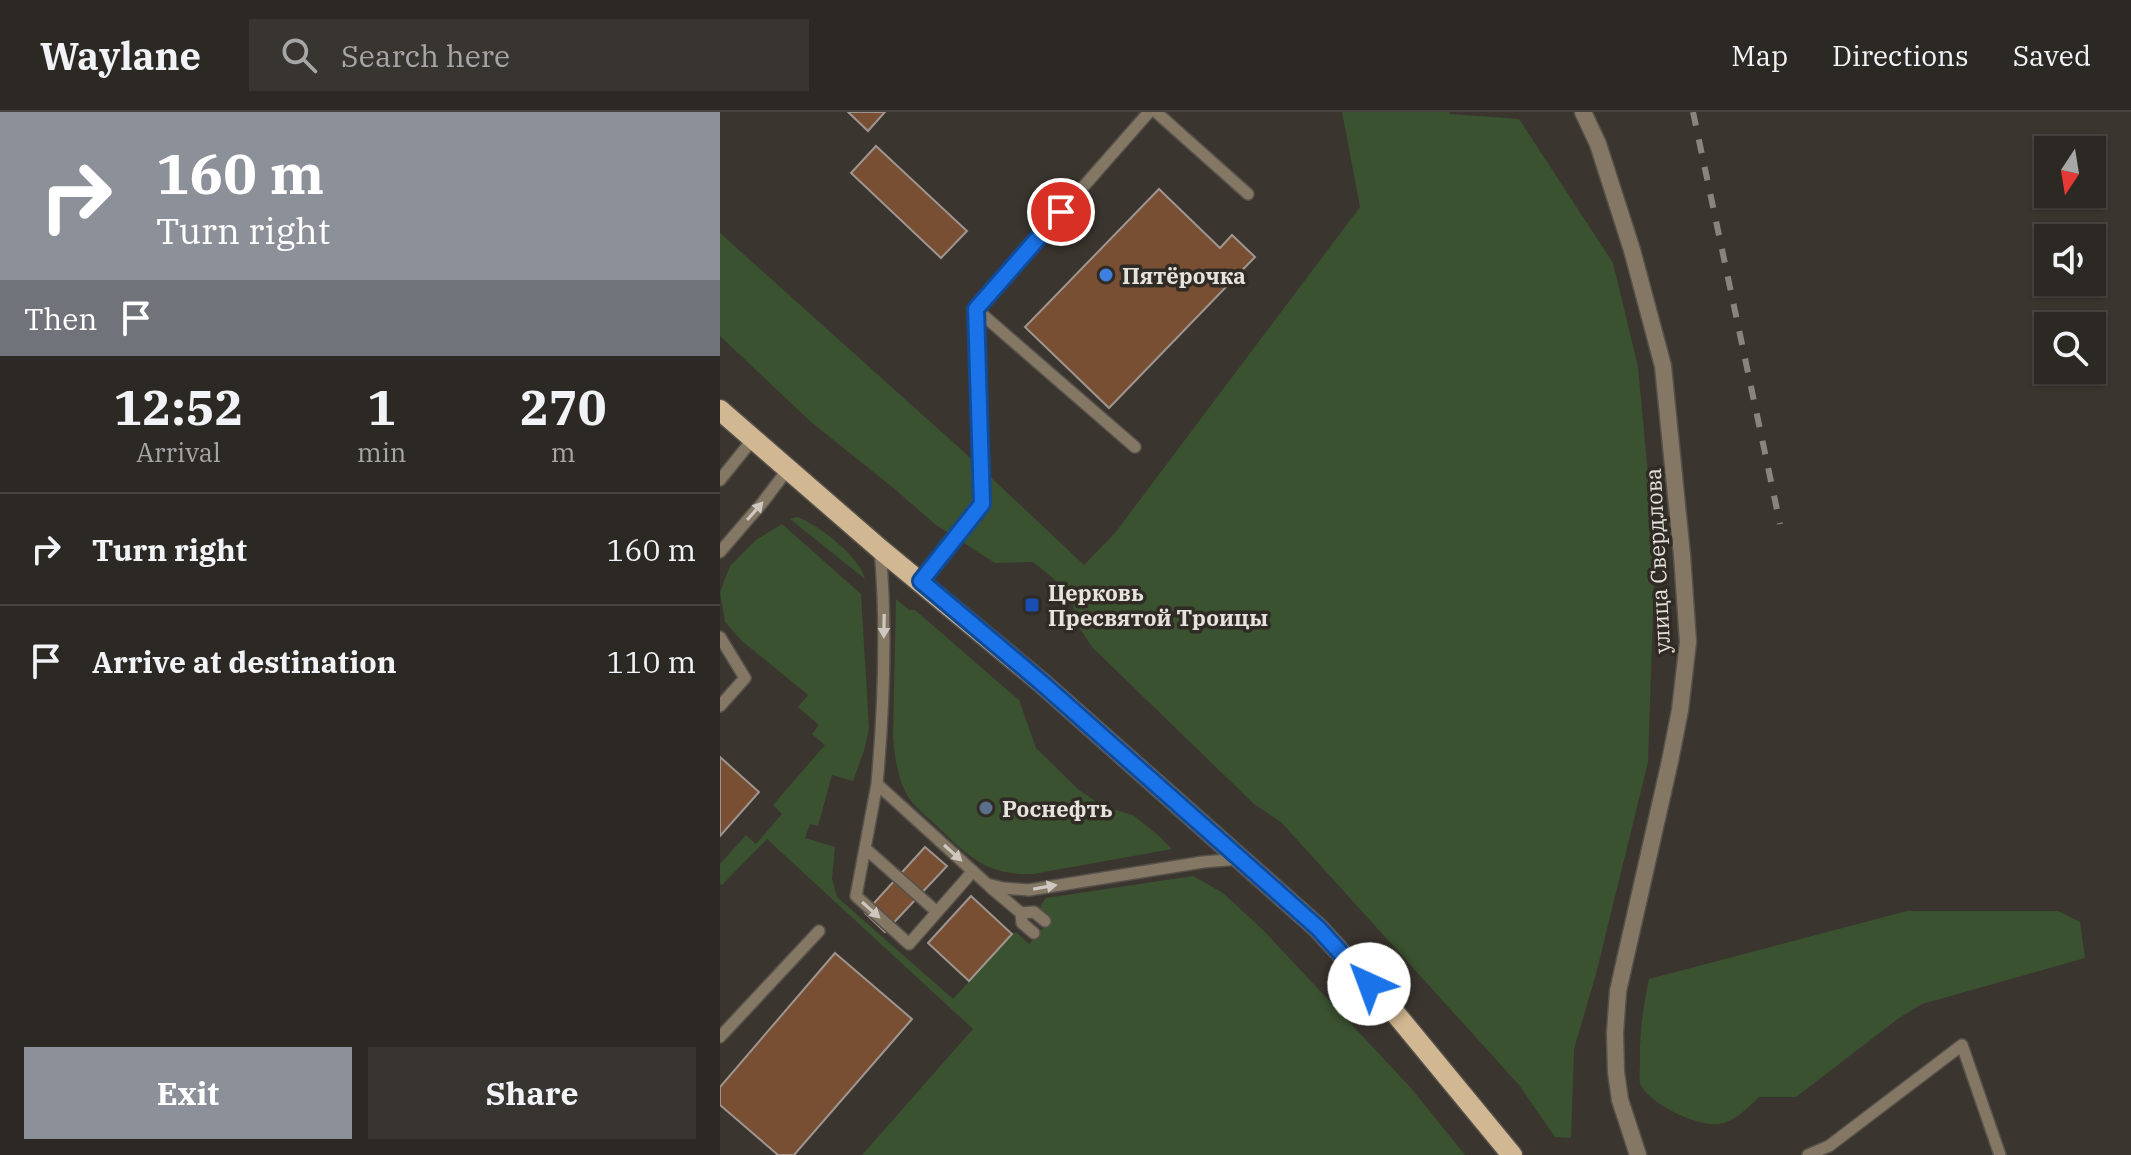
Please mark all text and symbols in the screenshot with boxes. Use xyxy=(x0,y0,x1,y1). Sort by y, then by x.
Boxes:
search box xyxy=(249,19,809,91)
text: Waylane xyxy=(40,31,201,80)
icon: search xyxy=(277,33,321,77)
text: Search here xyxy=(341,36,510,75)
text: Map xyxy=(1731,37,1788,74)
text: Directions xyxy=(1832,37,1969,74)
text: Saved xyxy=(2013,37,2091,74)
north arrow xyxy=(2034,136,2106,208)
map controls xyxy=(2034,136,2106,384)
text: 160 m xyxy=(156,137,324,209)
icon: right xyxy=(24,144,128,248)
pin xyxy=(1027,178,1095,246)
icon: arrive xyxy=(1039,190,1083,234)
text: Turn right xyxy=(156,207,330,254)
button: sound xyxy=(2034,224,2106,296)
place label: Пятёрочка xyxy=(1122,261,1246,290)
marker: Пятёрочка xyxy=(1097,266,1115,284)
icon: arrive xyxy=(114,296,158,340)
text: Then xyxy=(24,299,98,338)
button: search xyxy=(2034,312,2106,384)
text: 12:52 xyxy=(114,376,243,438)
text: 1 xyxy=(367,376,396,438)
text: 270 xyxy=(520,376,606,438)
text: Arrival xyxy=(136,435,221,469)
text: min xyxy=(357,435,406,469)
text: m xyxy=(551,435,576,469)
street label: улица Свердлова xyxy=(1638,467,1676,655)
one-way arrow xyxy=(746,502,763,522)
icon: right xyxy=(24,527,68,571)
text: Turn right xyxy=(92,530,247,569)
text: 160 m xyxy=(606,530,696,569)
place label: Церковь Пресвятой Троицы xyxy=(1048,578,1268,632)
marker: Церковь Пресвятой Троицы xyxy=(1023,596,1041,614)
one-way arrow xyxy=(878,614,891,639)
icon: arrive xyxy=(24,639,68,683)
text: Arrive at destination xyxy=(92,642,397,681)
text: 110 m xyxy=(606,642,696,681)
place label: Роснефть xyxy=(1002,794,1113,823)
marker: Роснефть xyxy=(977,799,995,817)
one-way arrow xyxy=(943,843,962,861)
one-way arrow xyxy=(1033,880,1058,892)
one-way arrow xyxy=(862,900,881,918)
position arrow xyxy=(1327,942,1411,1026)
button: Exit xyxy=(24,1047,352,1139)
button: Share xyxy=(368,1047,696,1139)

